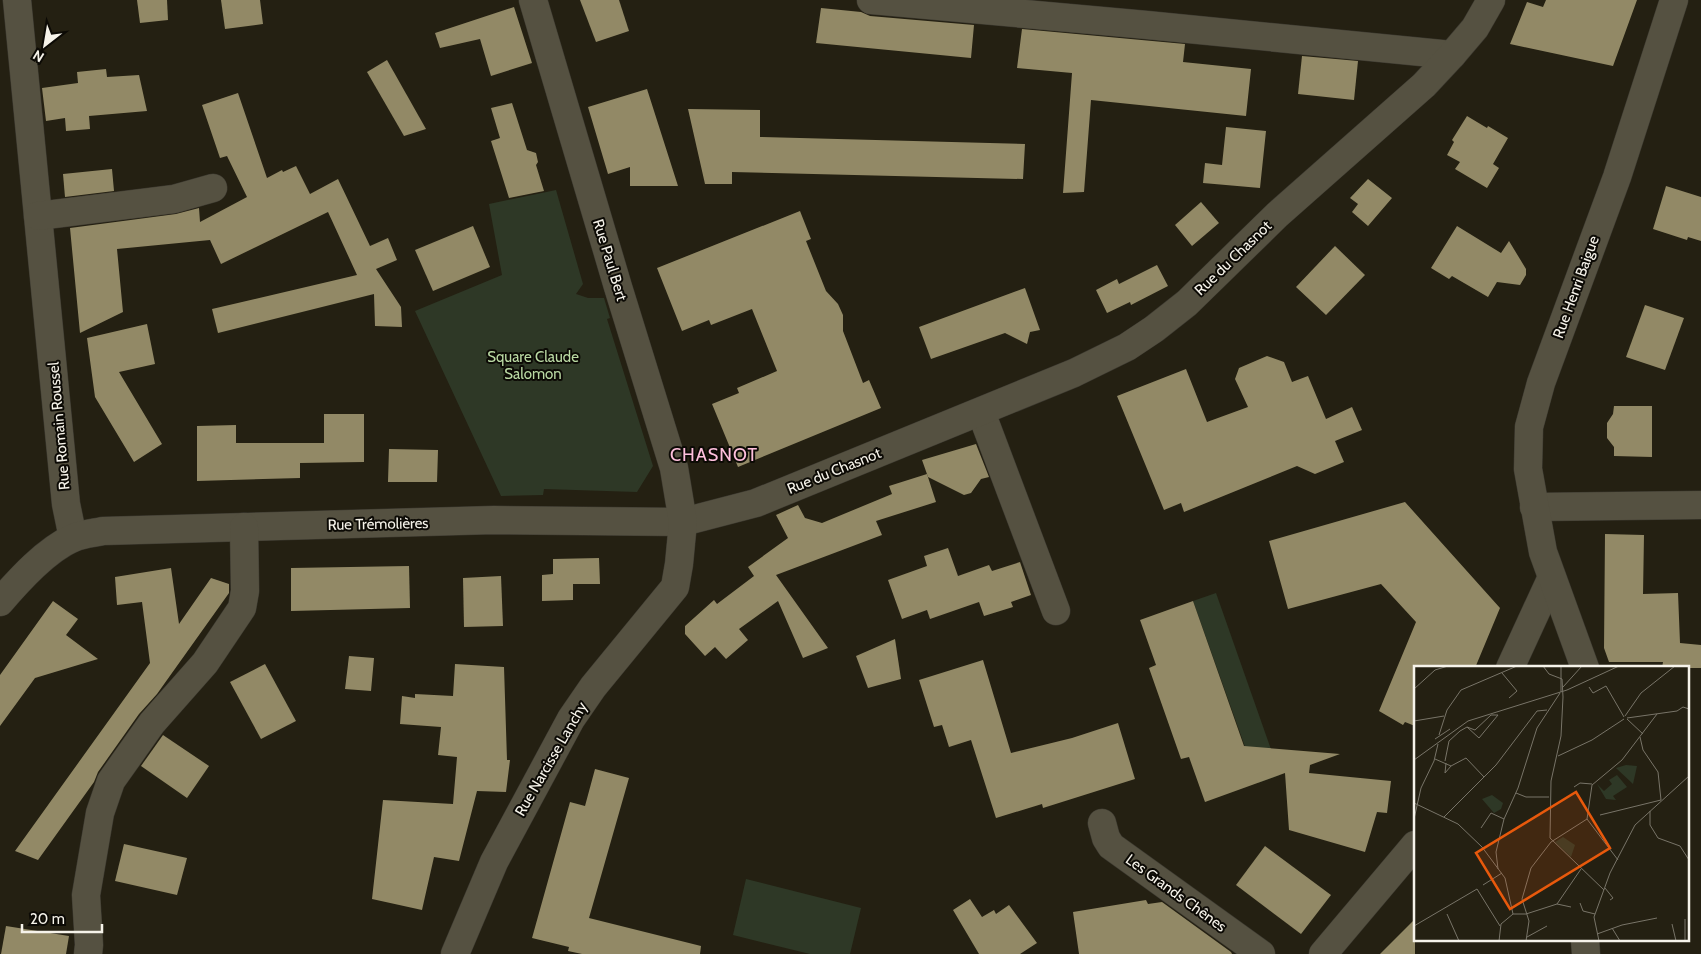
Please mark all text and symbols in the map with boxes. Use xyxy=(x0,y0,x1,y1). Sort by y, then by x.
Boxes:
north arrow xyxy=(20,20,70,70)
text: N xyxy=(29,46,47,66)
street label: Rue Paul Bert xyxy=(589,217,631,303)
street label: Rue du Chasnot xyxy=(1191,217,1275,299)
street label: Rue Henri Baigue xyxy=(1549,233,1603,341)
park label: Square Claude Salomon xyxy=(487,348,579,383)
street label: Rue Romain Roussel xyxy=(44,361,74,491)
district label: CHASNOT xyxy=(670,444,758,466)
street label: Rue du Chasnot xyxy=(784,444,884,498)
street label: Rue Trémolières xyxy=(327,514,429,534)
inset map xyxy=(1414,666,1688,942)
street label: Rue Narcisse Lanchy xyxy=(511,698,591,819)
street label: Les Grands Chênes xyxy=(1122,850,1230,936)
scale bar xyxy=(22,902,102,934)
text: 20 m xyxy=(30,910,65,928)

